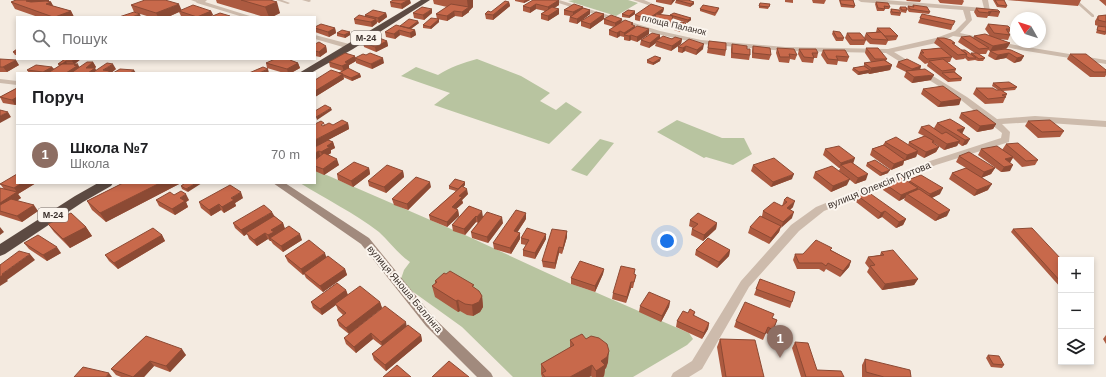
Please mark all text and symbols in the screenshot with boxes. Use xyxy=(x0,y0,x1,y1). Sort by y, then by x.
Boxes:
north arrow xyxy=(1010,12,1046,48)
street label: площа Паланок xyxy=(641,13,707,37)
search box xyxy=(16,16,316,60)
icon: search xyxy=(30,27,52,49)
text: Пошук xyxy=(62,30,107,47)
road number: М-24 xyxy=(351,31,381,45)
text: Поруч xyxy=(32,88,84,107)
text: Школа №7 xyxy=(70,139,148,156)
text: 1 xyxy=(41,147,49,162)
text: 70 m xyxy=(271,147,300,162)
text: Школа xyxy=(70,156,110,171)
street label: вулиця Олексія Гуртова xyxy=(826,159,932,211)
road number: М-24 xyxy=(38,208,68,222)
your location xyxy=(657,231,677,251)
street label: вулиця Яноша Баллінга xyxy=(365,243,445,335)
map controls xyxy=(1058,257,1094,365)
button: + xyxy=(1058,257,1094,293)
button: − xyxy=(1058,293,1094,329)
pin: 1 xyxy=(767,325,793,358)
button: layers xyxy=(1058,329,1094,365)

